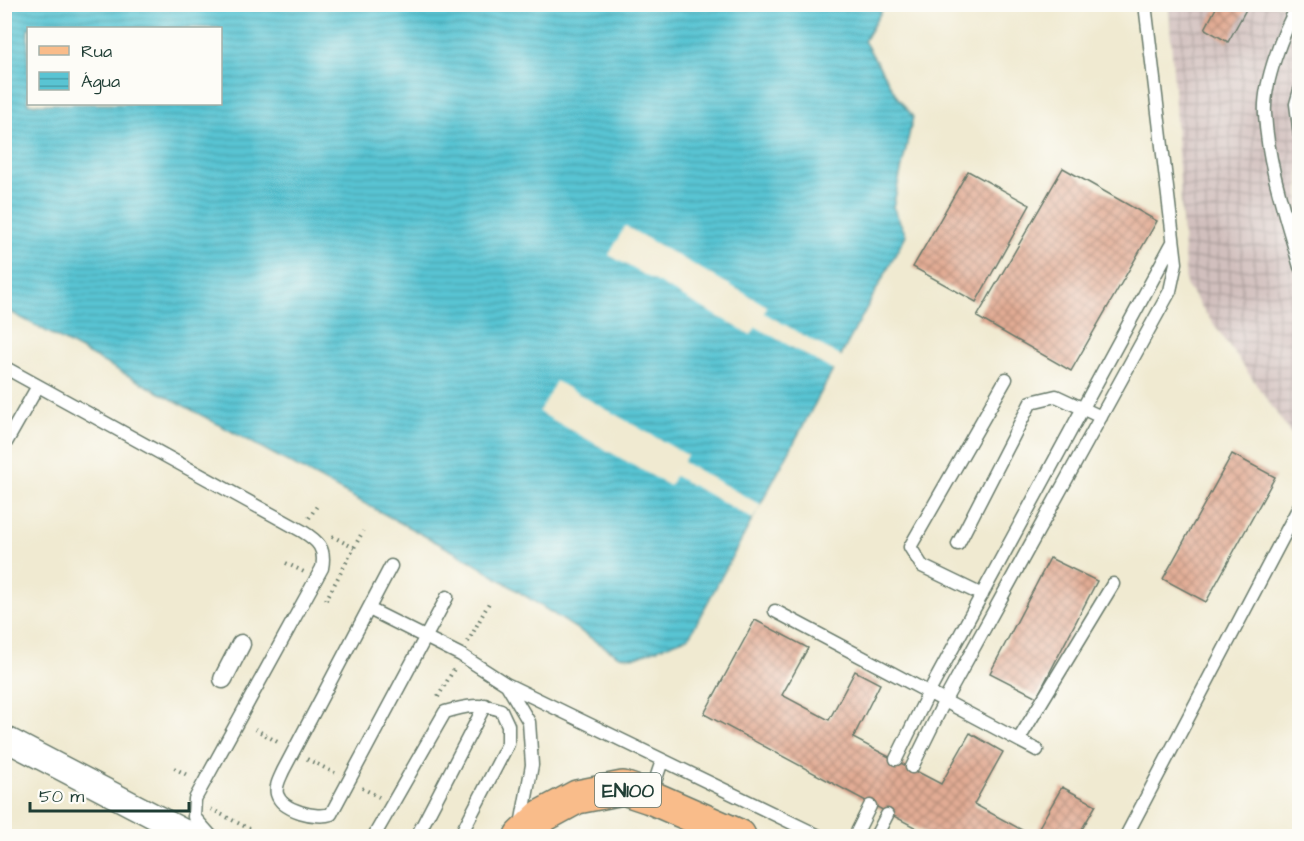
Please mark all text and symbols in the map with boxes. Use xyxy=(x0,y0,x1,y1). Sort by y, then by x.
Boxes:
legend xyxy=(27,27,222,105)
text: Rua xyxy=(81,39,112,64)
text: Água xyxy=(81,69,120,95)
road number: EN100 xyxy=(595,773,661,807)
scale bar xyxy=(30,775,189,813)
text: 50 m xyxy=(39,784,84,809)

